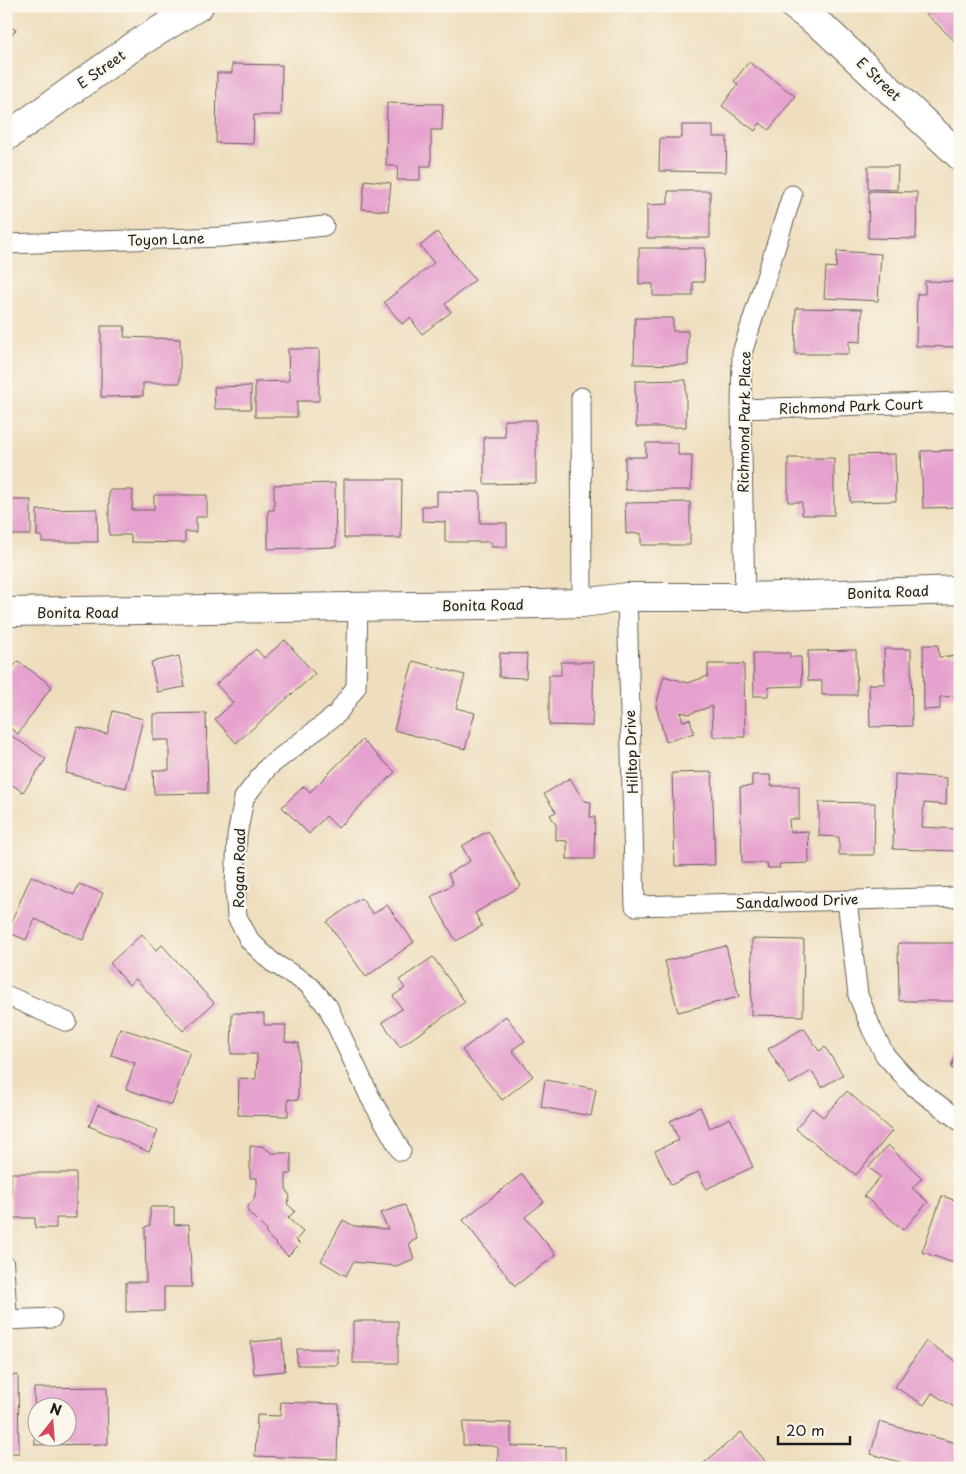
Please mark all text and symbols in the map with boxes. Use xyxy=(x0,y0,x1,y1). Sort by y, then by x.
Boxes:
street label: E Street xyxy=(72,44,130,93)
street label: E Street xyxy=(852,52,906,106)
street label: Toyon Lane xyxy=(127,227,205,251)
street label: Richmond Park Place xyxy=(732,351,756,493)
street label: Richmond Park Court xyxy=(779,393,924,419)
street label: Bonita Road xyxy=(847,580,929,604)
street label: Bonita Road xyxy=(442,594,524,616)
street label: Bonita Road xyxy=(37,602,119,623)
street label: Hilltop Drive xyxy=(619,710,643,794)
street label: Rogan Road xyxy=(228,828,250,908)
street label: Sandalwood Drive xyxy=(735,888,859,914)
north arrow xyxy=(28,1396,78,1446)
text: N xyxy=(48,1397,64,1421)
scale bar xyxy=(778,1414,851,1446)
text: 20 m xyxy=(786,1418,825,1441)

